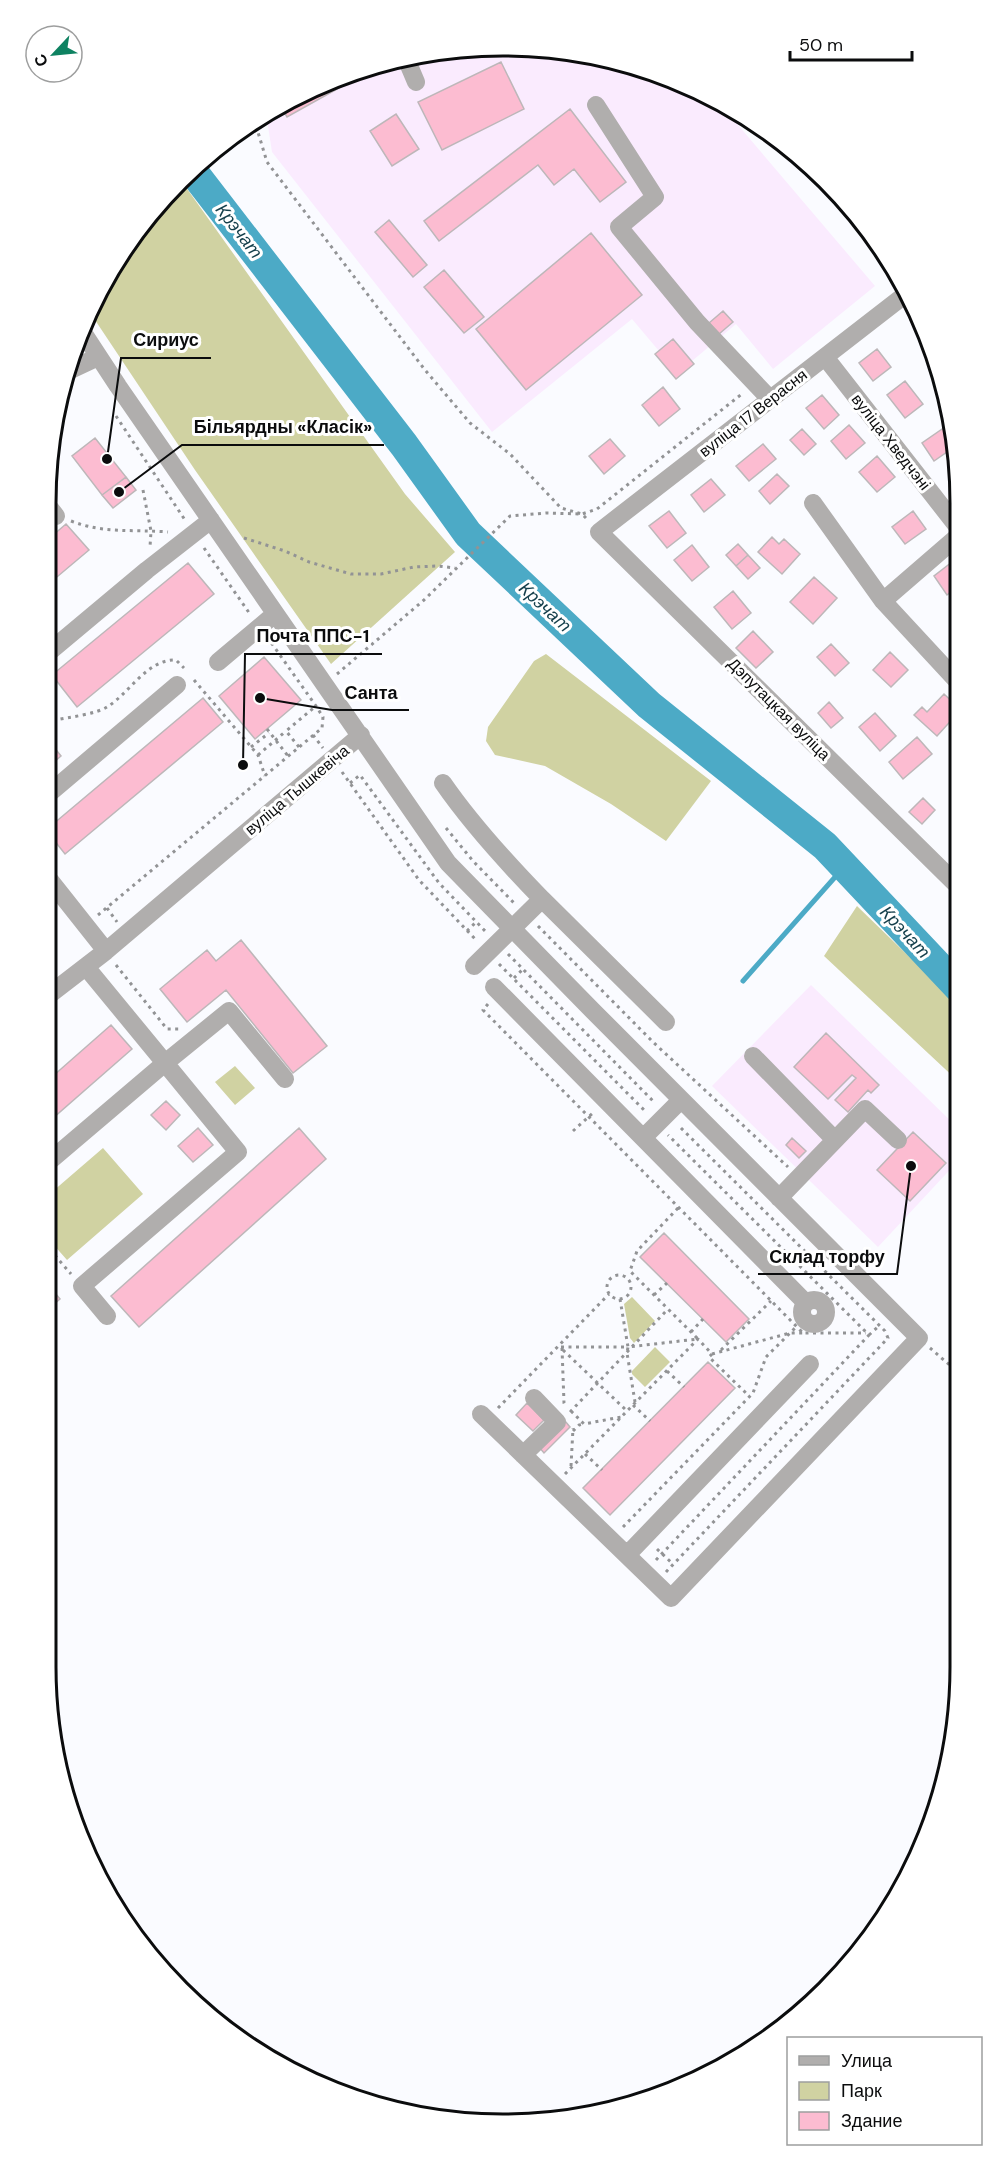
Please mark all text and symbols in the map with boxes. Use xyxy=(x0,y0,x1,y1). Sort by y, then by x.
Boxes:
north arrow xyxy=(24,24,84,84)
scale bar xyxy=(790,24,912,62)
text: 50 m xyxy=(799,33,843,57)
text: С xyxy=(29,50,53,70)
water label: Крэчат xyxy=(210,199,268,263)
callout: Сириус xyxy=(121,322,211,358)
text: Сириус xyxy=(133,328,199,352)
street label: вуліца 17 Верасня xyxy=(695,364,811,462)
street label: вуліца Хведчэні xyxy=(847,390,935,494)
callout: Більярдны «Класік» xyxy=(182,409,384,445)
text: Більярдны «Класік» xyxy=(194,415,372,439)
water label: Крэчат xyxy=(514,577,576,637)
callout: Почта ППС-1 xyxy=(245,618,382,654)
text: Почта ППС-1 xyxy=(257,624,369,648)
street label: Дэпутацкая вуліца xyxy=(723,653,835,765)
callout: Санта xyxy=(332,674,409,710)
text: Санта xyxy=(345,681,398,705)
street label: вуліца Тышкевіча xyxy=(241,740,354,840)
water label: Крэчат xyxy=(875,901,935,963)
callout: Склад торфу xyxy=(758,1238,897,1274)
text: Склад торфу xyxy=(769,1245,885,1269)
legend xyxy=(787,2037,982,2145)
text: Улица xyxy=(841,2049,893,2073)
text: Парк xyxy=(841,2079,882,2103)
text: Здание xyxy=(841,2109,902,2133)

